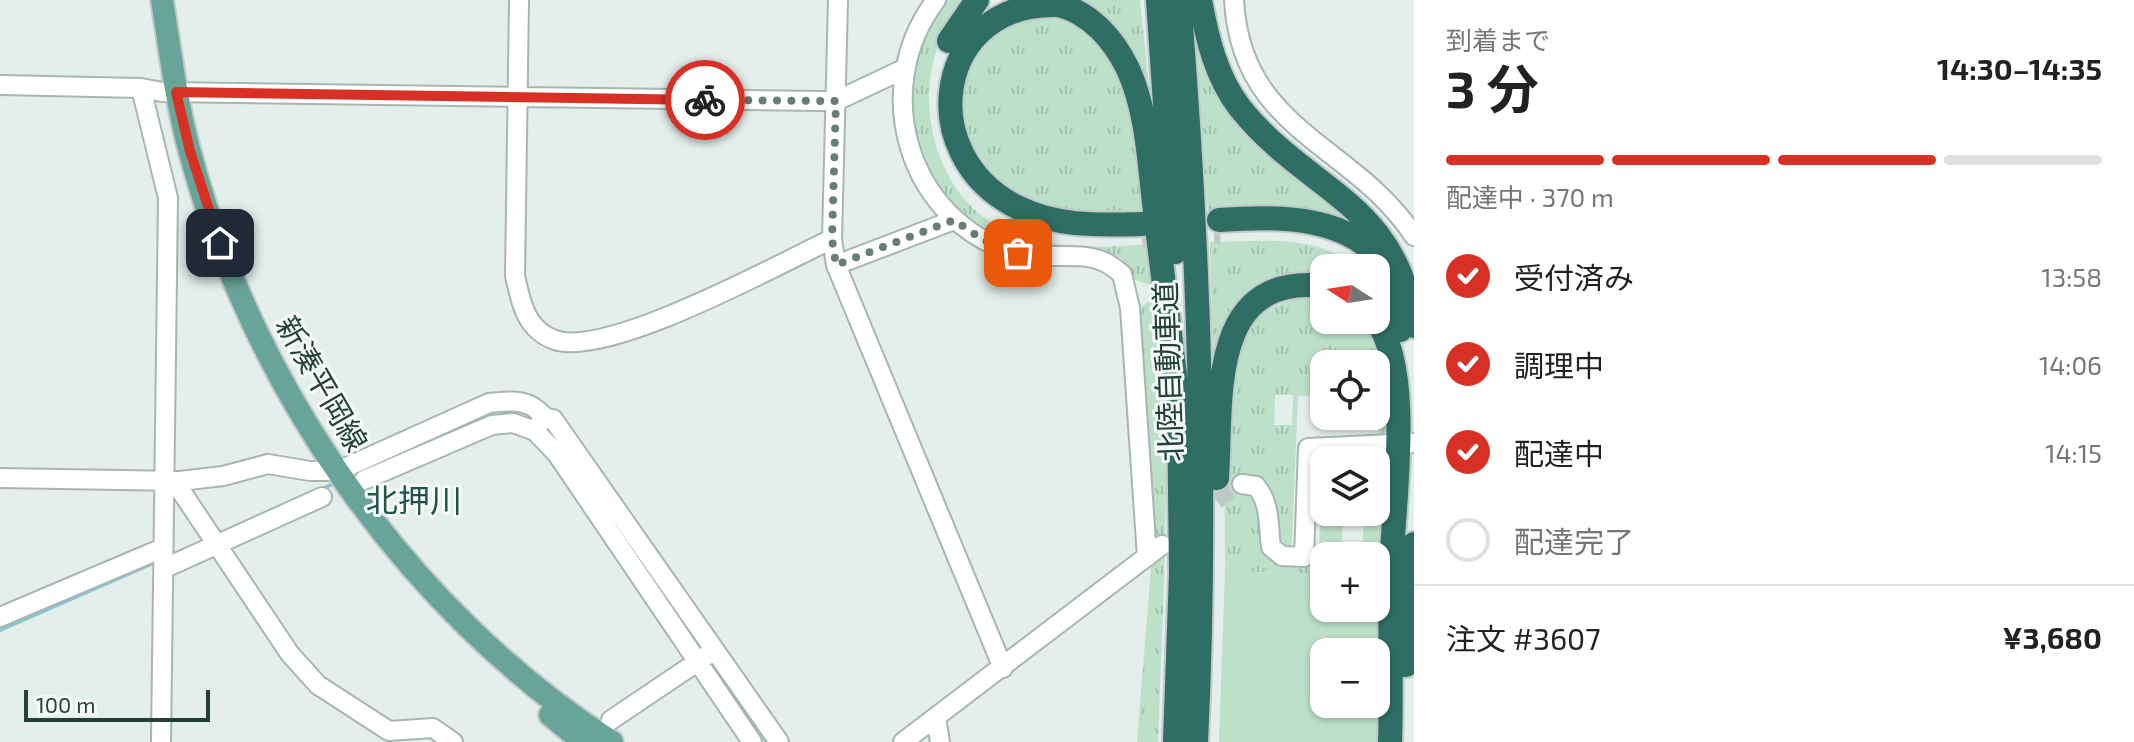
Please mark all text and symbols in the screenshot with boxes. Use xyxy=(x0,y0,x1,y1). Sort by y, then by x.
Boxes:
text: 到着まで xyxy=(1446,24,1550,55)
text: 14:30–14:35 xyxy=(1937,50,2102,86)
text: 3 分 xyxy=(1446,56,1539,118)
courier xyxy=(665,60,745,140)
icon: bike xyxy=(683,78,727,122)
text: 配達中 · 370 m xyxy=(1446,181,1614,212)
pin xyxy=(186,209,254,277)
pin xyxy=(984,219,1052,287)
icon: home xyxy=(198,221,242,265)
icon: bag xyxy=(996,231,1040,275)
north arrow xyxy=(1310,254,1390,334)
map controls xyxy=(1310,254,1390,718)
icon: check xyxy=(1446,254,1490,298)
text: 受付済み xyxy=(1514,259,1634,295)
text: 13:58 xyxy=(2041,261,2102,292)
street label: 北陸自動車道 xyxy=(1146,281,1188,463)
street label: 新湊平岡線 xyxy=(270,309,376,457)
icon: check xyxy=(1446,342,1490,386)
text: 調理中 xyxy=(1514,347,1604,383)
text: 14:06 xyxy=(2039,349,2102,380)
button: locate xyxy=(1310,350,1390,430)
icon: check xyxy=(1446,430,1490,474)
text: 配達中 xyxy=(1514,435,1604,471)
text: 14:15 xyxy=(2045,437,2102,468)
button: layers xyxy=(1310,446,1390,526)
district label: 北押川 xyxy=(366,480,462,518)
text: 配達完了 xyxy=(1514,523,1634,559)
button: + xyxy=(1310,542,1390,622)
text: ¥3,680 xyxy=(2002,619,2102,655)
text: 注文 #3607 xyxy=(1446,620,1601,656)
button: − xyxy=(1310,638,1390,718)
scale bar xyxy=(24,686,210,722)
text: 100 m xyxy=(36,691,95,717)

